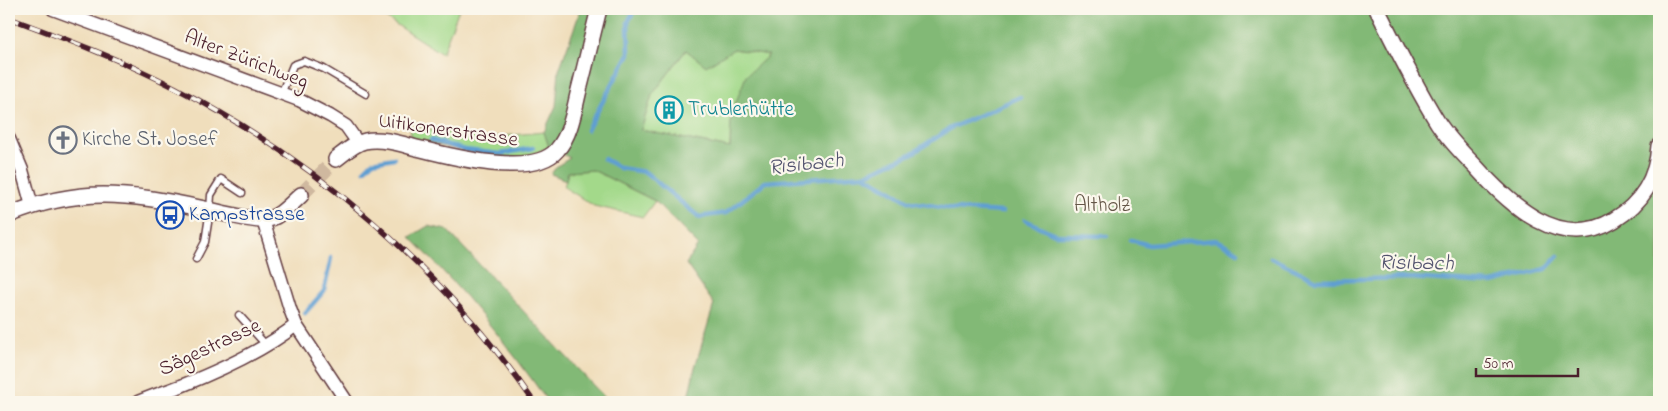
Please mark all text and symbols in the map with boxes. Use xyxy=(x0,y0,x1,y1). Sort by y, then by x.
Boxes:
street label: Alter Zürichweg xyxy=(179,23,312,99)
building icon: Trublerhütte xyxy=(654,95,684,125)
place label: Trublerhütte xyxy=(688,95,794,125)
street label: Uitikonerstrasse xyxy=(376,106,520,156)
church icon: Kirche St. Josef xyxy=(48,125,78,155)
place label: Kirche St. Josef xyxy=(82,125,218,155)
water label: Risibach xyxy=(767,145,846,185)
park label: Altholz xyxy=(1074,191,1130,221)
bus stop icon: Kampstrasse xyxy=(155,200,185,230)
place label: Kampstrasse xyxy=(189,200,305,230)
water label: Risibach xyxy=(1378,247,1454,281)
street label: Sägestrasse xyxy=(154,311,267,387)
scale bar xyxy=(1476,346,1578,378)
text: 50 m xyxy=(1483,353,1514,375)

